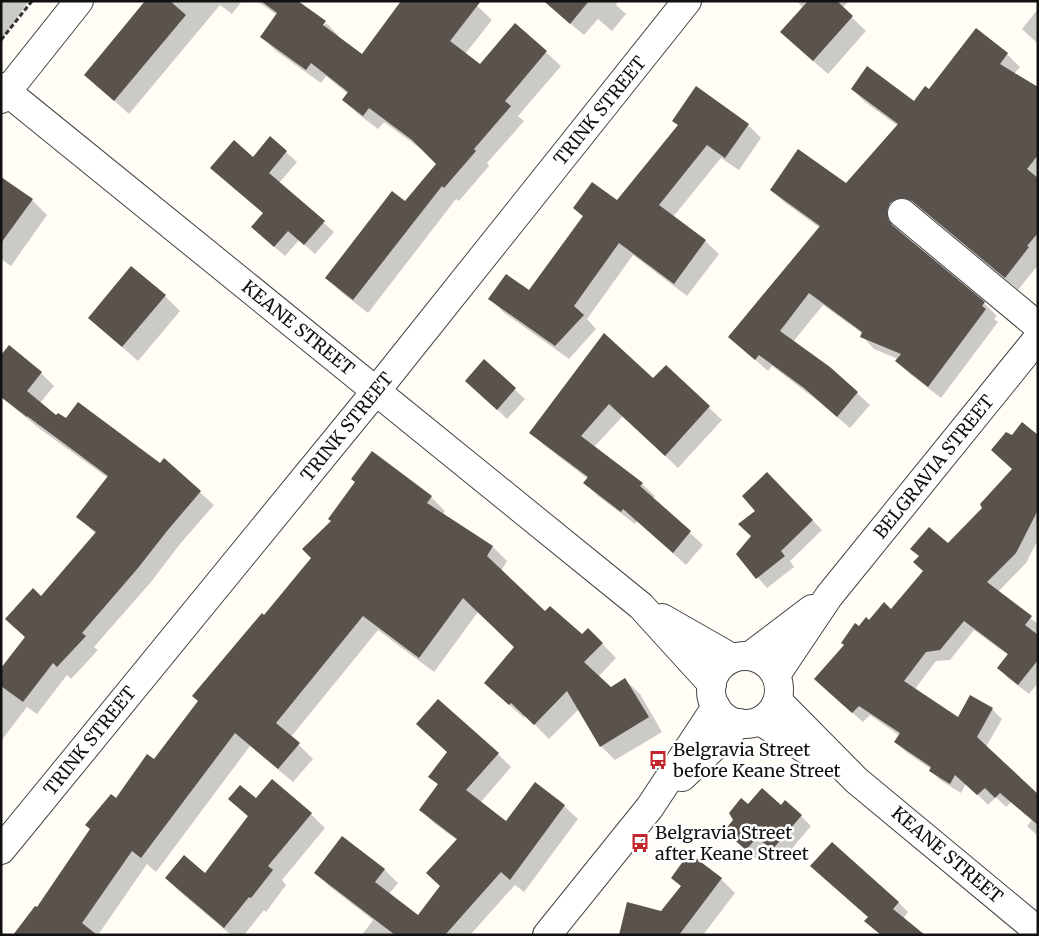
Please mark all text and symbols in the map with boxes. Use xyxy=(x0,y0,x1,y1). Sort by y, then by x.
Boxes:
street label: TRINK STREET xyxy=(549,51,651,170)
street label: KEANE STREET xyxy=(237,275,360,380)
street label: TRINK STREET xyxy=(296,367,398,486)
street label: BELGRAVIA STREET xyxy=(869,390,999,543)
street label: TRINK STREET xyxy=(39,681,141,800)
place label: Belgravia Street before Keane Street xyxy=(672,738,841,782)
bus stop icon: Belgravia Street before Keane Street xyxy=(647,749,669,771)
street label: KEANE STREET xyxy=(887,801,1008,908)
place label: Belgravia Street after Keane Street xyxy=(655,821,809,865)
bus stop icon: Belgravia Street after Keane Street xyxy=(629,832,651,854)

